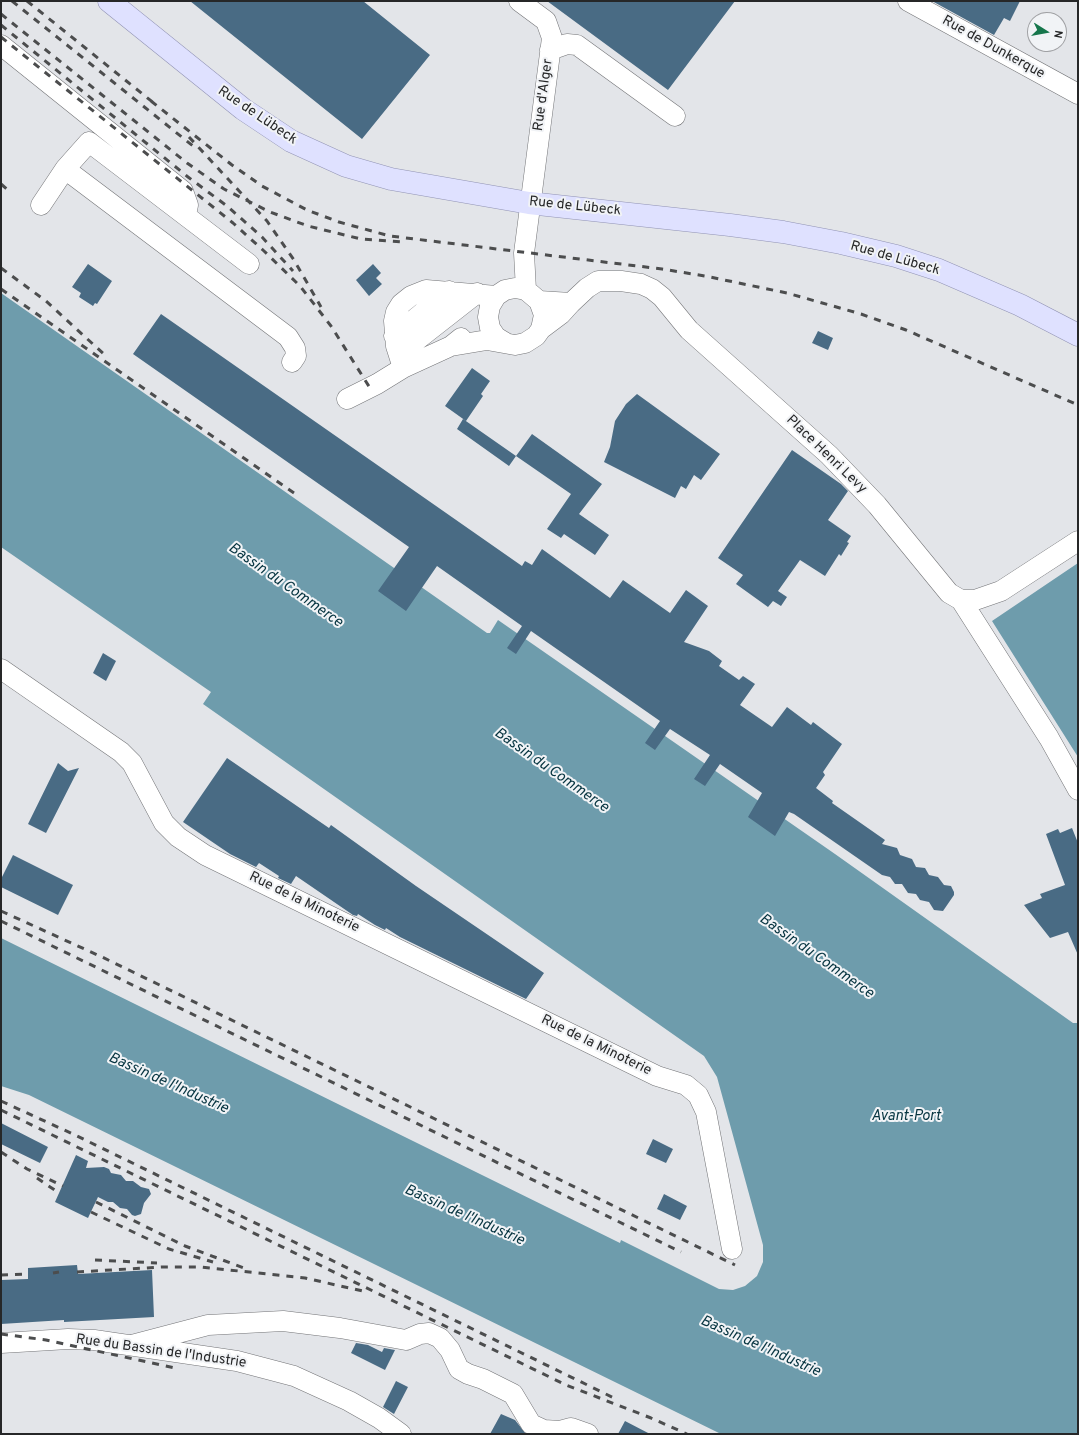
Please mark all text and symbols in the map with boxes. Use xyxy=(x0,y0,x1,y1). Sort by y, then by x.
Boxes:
north arrow xyxy=(1027,12,1067,52)
street label: Rue de Dunkerque xyxy=(939,13,1047,83)
text: N xyxy=(1050,29,1065,39)
street label: Rue d'Alger xyxy=(531,58,557,132)
street label: Rue de Lübeck xyxy=(214,83,300,149)
street label: Rue de Lübeck xyxy=(528,194,622,220)
street label: Rue de Lübeck xyxy=(848,238,942,280)
street label: Place Henri Levy xyxy=(782,412,870,498)
water label: Bassin du Commerce xyxy=(224,540,346,632)
water label: Bassin du Commerce xyxy=(490,725,612,817)
street label: Rue de la Minoterie xyxy=(246,869,362,937)
water label: Bassin du Commerce xyxy=(755,911,877,1003)
street label: Rue de la Minoterie xyxy=(538,1012,654,1080)
water label: Bassin de l'Industrie xyxy=(105,1049,231,1119)
water label: Avant-Port xyxy=(871,1108,941,1126)
water label: Bassin de l'Industrie xyxy=(401,1181,527,1251)
water label: Bassin de l'Industrie xyxy=(697,1312,823,1382)
street label: Rue du Bassin de l'Industrie xyxy=(75,1332,247,1372)

